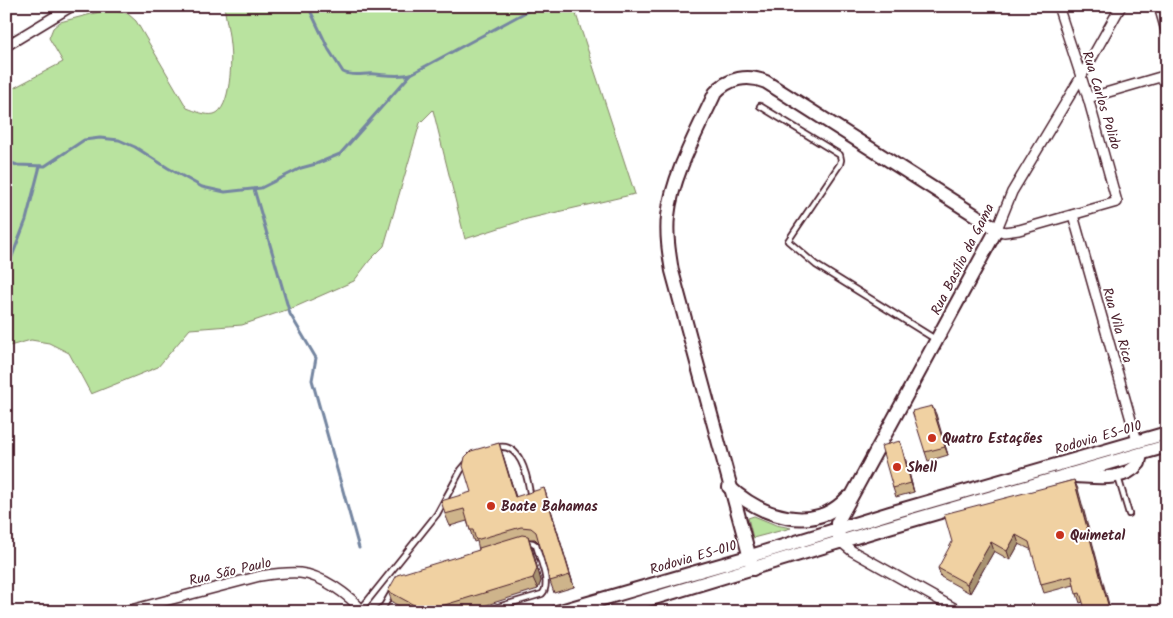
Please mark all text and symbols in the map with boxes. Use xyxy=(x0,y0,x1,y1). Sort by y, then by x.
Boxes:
street label: Rua Carlos Polido xyxy=(1076,48,1126,152)
street label: Rua Basílio da Gama xyxy=(925,200,1001,319)
street label: Rua Vila Rica xyxy=(1096,285,1138,366)
street label: Rodovia ES-010 xyxy=(1052,415,1144,461)
place label: Quatro Estações xyxy=(942,428,1043,450)
marker: Quatro Estações xyxy=(926,432,938,444)
place label: Shell xyxy=(907,457,937,479)
marker: Shell xyxy=(891,461,903,473)
place label: Boate Bahamas xyxy=(501,496,598,518)
marker: Boate Bahamas xyxy=(485,500,497,512)
place label: Quimetal xyxy=(1070,525,1125,547)
marker: Quimetal xyxy=(1054,529,1066,541)
street label: Rodovia ES-010 xyxy=(647,535,739,581)
street label: Rua São Paulo xyxy=(187,552,274,592)

